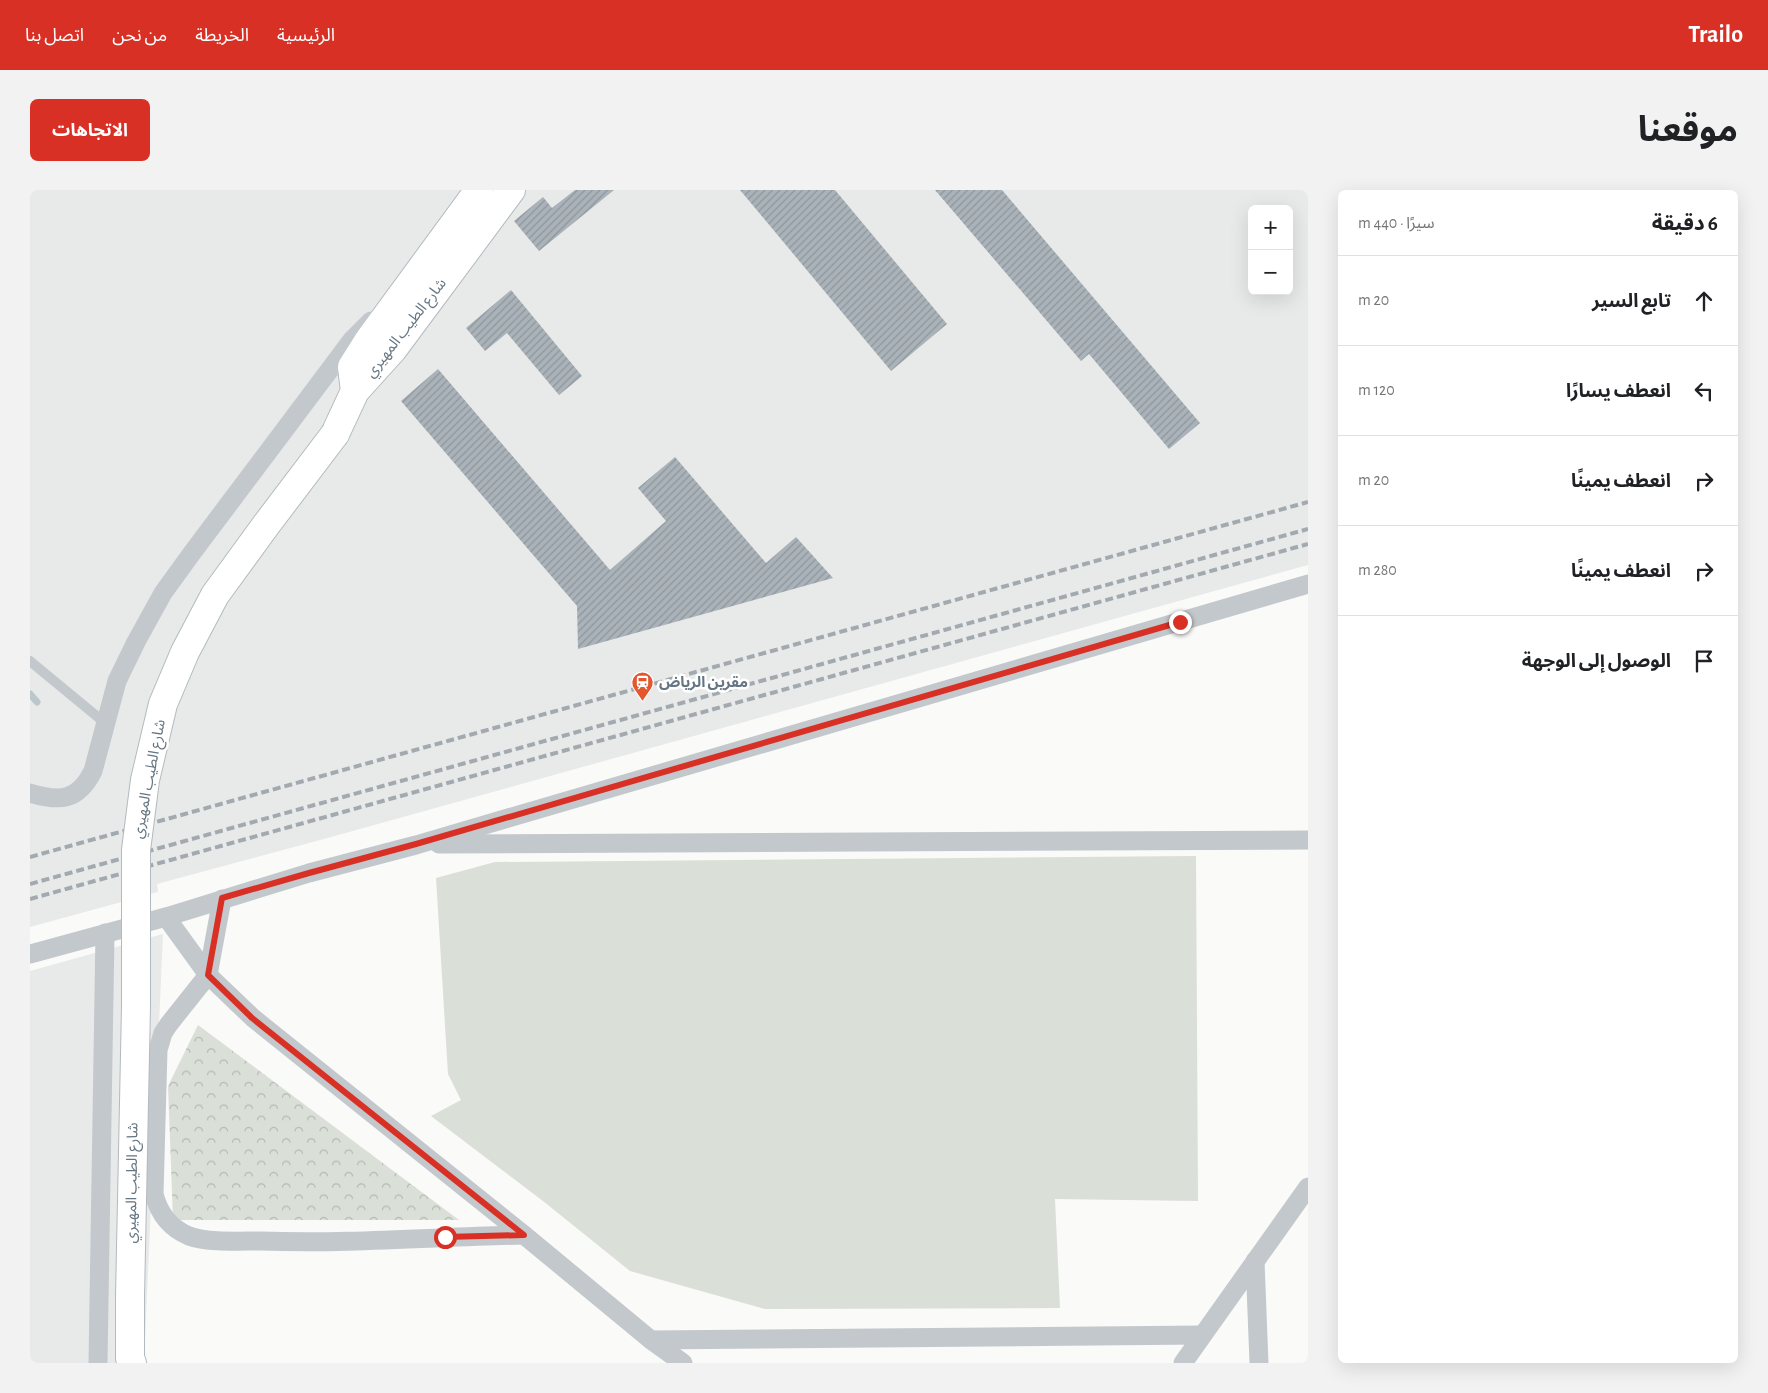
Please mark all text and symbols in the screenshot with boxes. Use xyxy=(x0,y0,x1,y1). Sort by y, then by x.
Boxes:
text: Trailo xyxy=(1688,23,1743,47)
text: اتصل بنا xyxy=(25,27,84,45)
text: من نحن xyxy=(112,27,167,45)
text: الخريطة xyxy=(195,27,249,45)
text: الرئيسية xyxy=(277,27,335,45)
button: الاتجاهات xyxy=(30,99,150,161)
text: موقعنا xyxy=(1638,113,1738,148)
map controls xyxy=(1248,205,1293,295)
button: + xyxy=(1248,205,1293,250)
text: 6 دقيقة xyxy=(1652,213,1718,234)
text: سيرًا · 440 m xyxy=(1358,215,1435,231)
button: − xyxy=(1248,250,1293,295)
street label: شارع الطيب المهيري xyxy=(363,276,452,383)
icon: ahead xyxy=(1690,287,1718,315)
text: 20 m xyxy=(1358,292,1389,308)
text: تابع السير xyxy=(1592,292,1671,311)
icon: left xyxy=(1690,377,1718,405)
text: 120 m xyxy=(1358,382,1395,398)
text: انعطف يسارًا xyxy=(1566,382,1671,401)
icon: right xyxy=(1690,467,1718,495)
text: 20 m xyxy=(1358,472,1389,488)
text: انعطف يمينًا xyxy=(1571,472,1671,491)
icon: right xyxy=(1690,557,1718,585)
text: 280 m xyxy=(1358,562,1397,578)
text: انعطف يمينًا xyxy=(1571,562,1671,581)
route end xyxy=(1169,611,1192,634)
icon: arrive xyxy=(1690,647,1718,675)
text: الوصول إلى الوجهة xyxy=(1522,652,1671,671)
station icon: مقرين الرياض xyxy=(631,670,655,701)
place label: مقرين الرياض xyxy=(659,675,748,691)
street label: شارع الطيب المهيري xyxy=(130,718,172,841)
street label: شارع الطيب المهيري xyxy=(123,1122,145,1244)
route start xyxy=(434,1226,457,1249)

